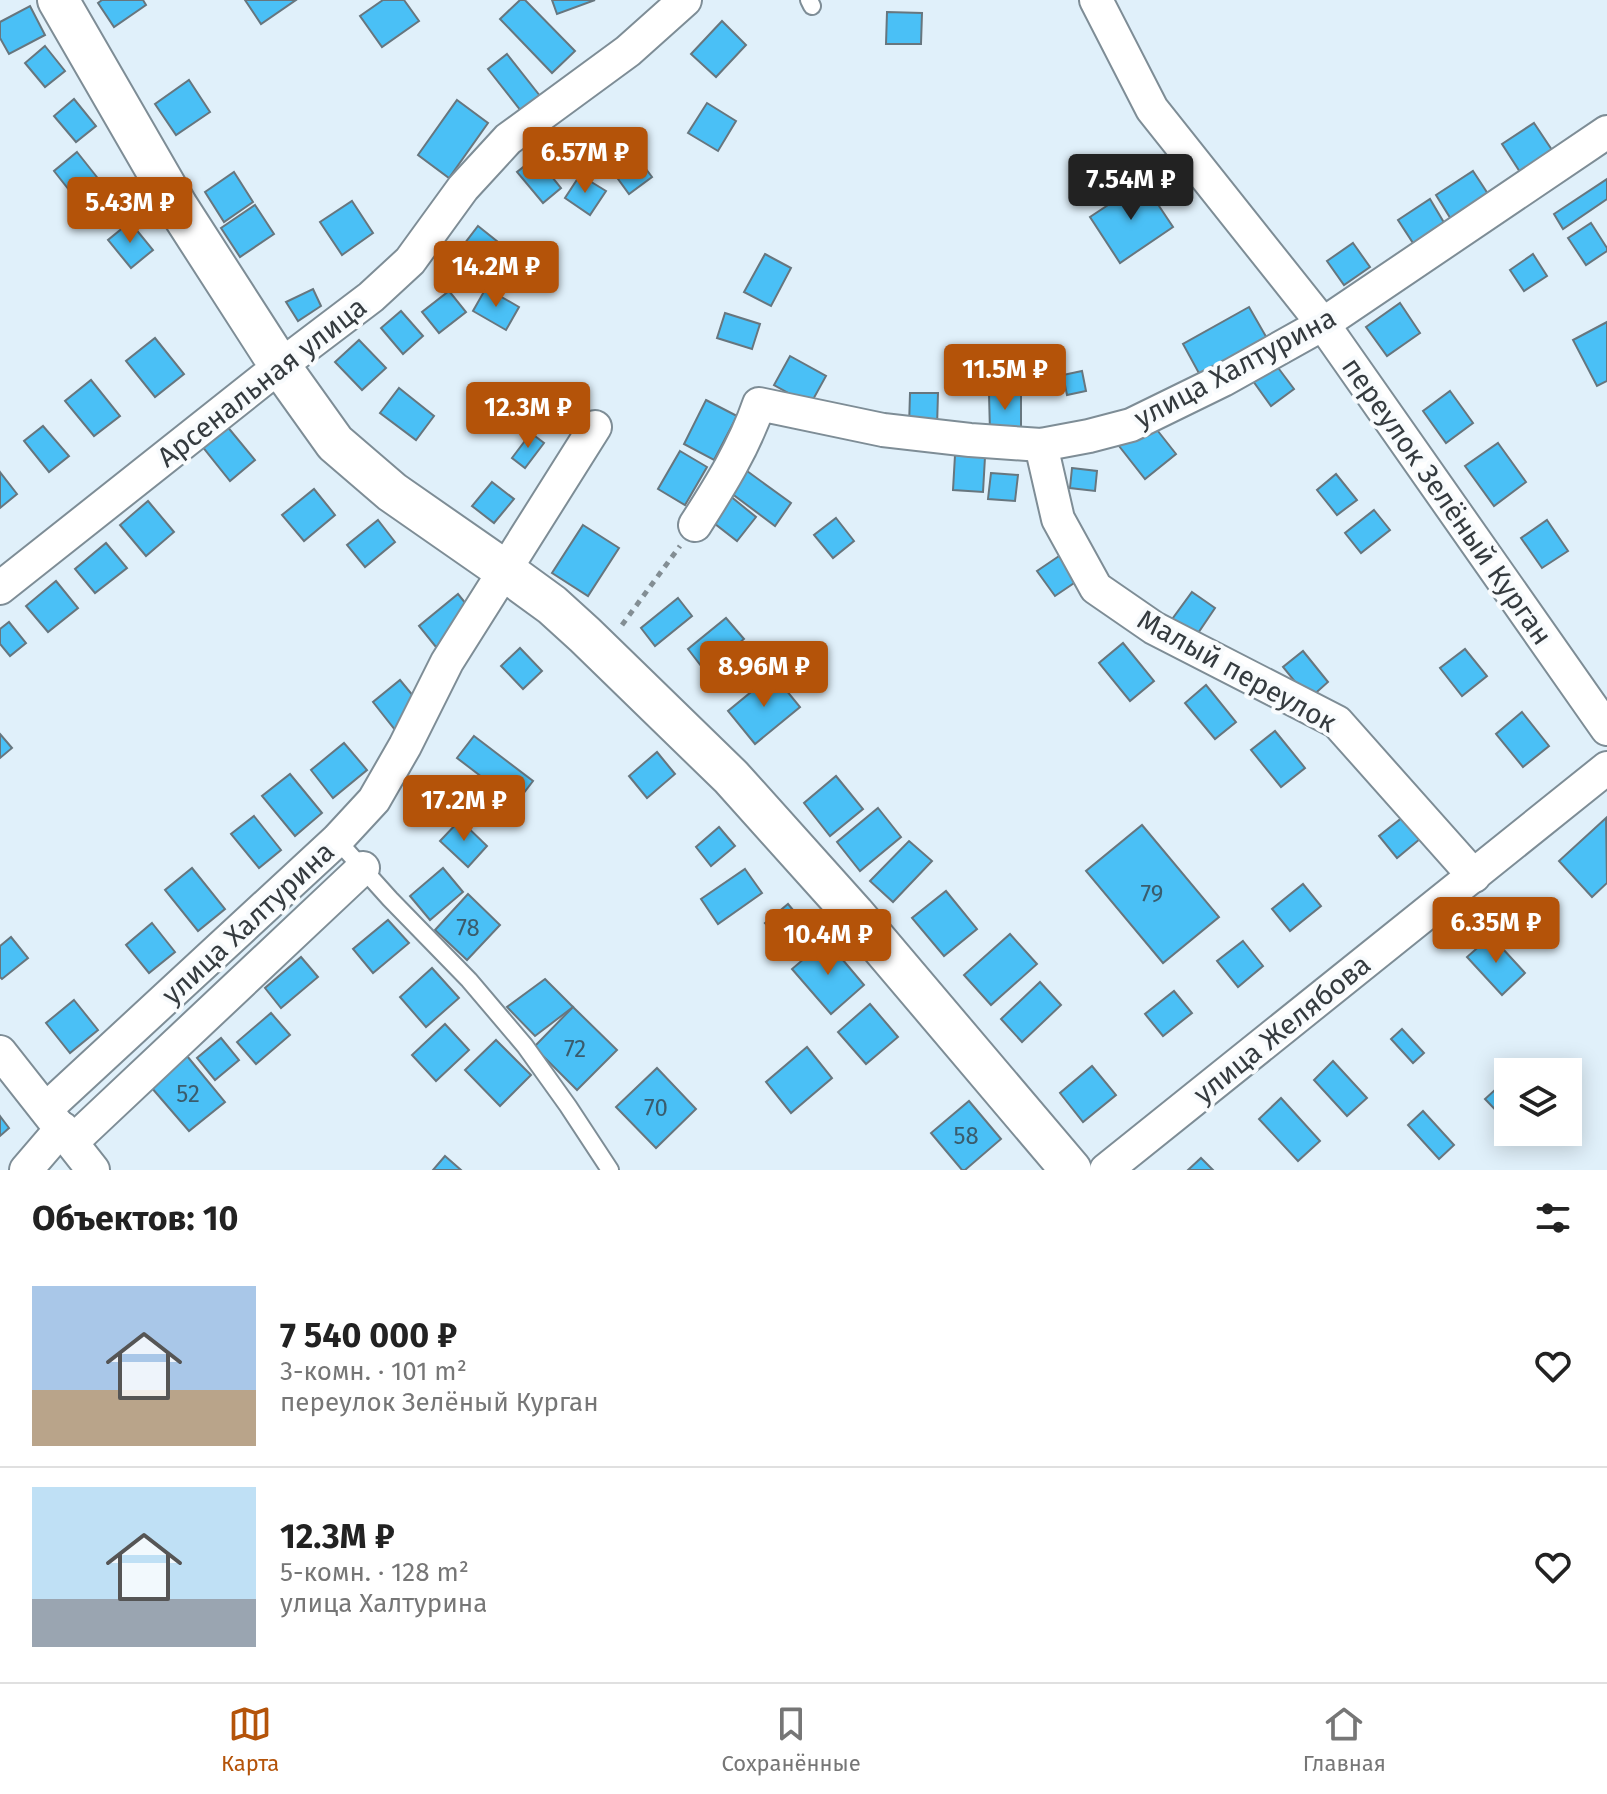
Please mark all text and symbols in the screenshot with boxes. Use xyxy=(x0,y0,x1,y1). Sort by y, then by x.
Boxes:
pin: 6.57M ₽ xyxy=(511,127,659,195)
text: 6.57M ₽ xyxy=(541,137,629,168)
pin: 7.54M ₽ xyxy=(1057,154,1205,222)
text: 7.54M ₽ xyxy=(1086,164,1176,195)
pin: 5.43M ₽ xyxy=(56,177,204,245)
text: 5.43M ₽ xyxy=(85,187,175,218)
pin: 14.2M ₽ xyxy=(422,241,570,309)
text: 14.2M ₽ xyxy=(452,251,540,282)
street label: Арсенальная улица xyxy=(151,290,373,474)
street label: улица Халтурина xyxy=(1129,301,1341,435)
pin: 11.5M ₽ xyxy=(931,344,1079,412)
street label: переулок Зелёный Курган xyxy=(1335,351,1559,651)
text: 11.5M ₽ xyxy=(962,354,1048,385)
pin: 12.3M ₽ xyxy=(454,382,602,450)
text: 12.3M ₽ xyxy=(484,392,572,423)
street label: Малый переулок xyxy=(1132,603,1342,739)
pin: 8.96M ₽ xyxy=(690,641,838,709)
text: 8.96M ₽ xyxy=(718,651,810,682)
pin: 17.2M ₽ xyxy=(390,775,538,843)
text: 17.2M ₽ xyxy=(421,785,507,816)
street label: улица Халтурина xyxy=(155,835,341,1011)
house number: 79 xyxy=(1141,880,1163,908)
pin: 6.35M ₽ xyxy=(1422,897,1570,965)
text: 6.35M ₽ xyxy=(1451,907,1541,938)
pin: 10.4M ₽ xyxy=(754,909,902,977)
house number: 78 xyxy=(456,914,480,942)
text: 10.4M ₽ xyxy=(783,919,873,950)
street label: улица Желябова xyxy=(1187,948,1377,1110)
house number: 72 xyxy=(564,1035,586,1063)
map controls xyxy=(1494,1058,1582,1146)
button: layers xyxy=(1494,1058,1582,1146)
house number: 52 xyxy=(176,1080,200,1108)
house number: 70 xyxy=(644,1094,668,1122)
house number: 58 xyxy=(953,1122,979,1150)
icon: filters xyxy=(1531,1196,1575,1240)
text: Объектов: 10 xyxy=(32,1198,238,1239)
text: 7 540 000 ₽ xyxy=(280,1315,457,1356)
icon: home xyxy=(96,1318,192,1414)
icon: heart xyxy=(1531,1344,1575,1388)
text: 3-комн. · 101 m² xyxy=(280,1356,467,1387)
text: переулок Зелёный Курган xyxy=(280,1387,599,1418)
text: 12.3M ₽ xyxy=(280,1516,395,1557)
icon: home xyxy=(96,1519,192,1615)
icon: heart xyxy=(1531,1545,1575,1589)
text: 5-комн. · 128 m² xyxy=(280,1557,469,1588)
text: улица Халтурина xyxy=(280,1588,487,1619)
tab: Карта xyxy=(221,1702,279,1777)
tab: Сохранённые xyxy=(721,1702,861,1777)
tab: Главная xyxy=(1303,1702,1386,1777)

